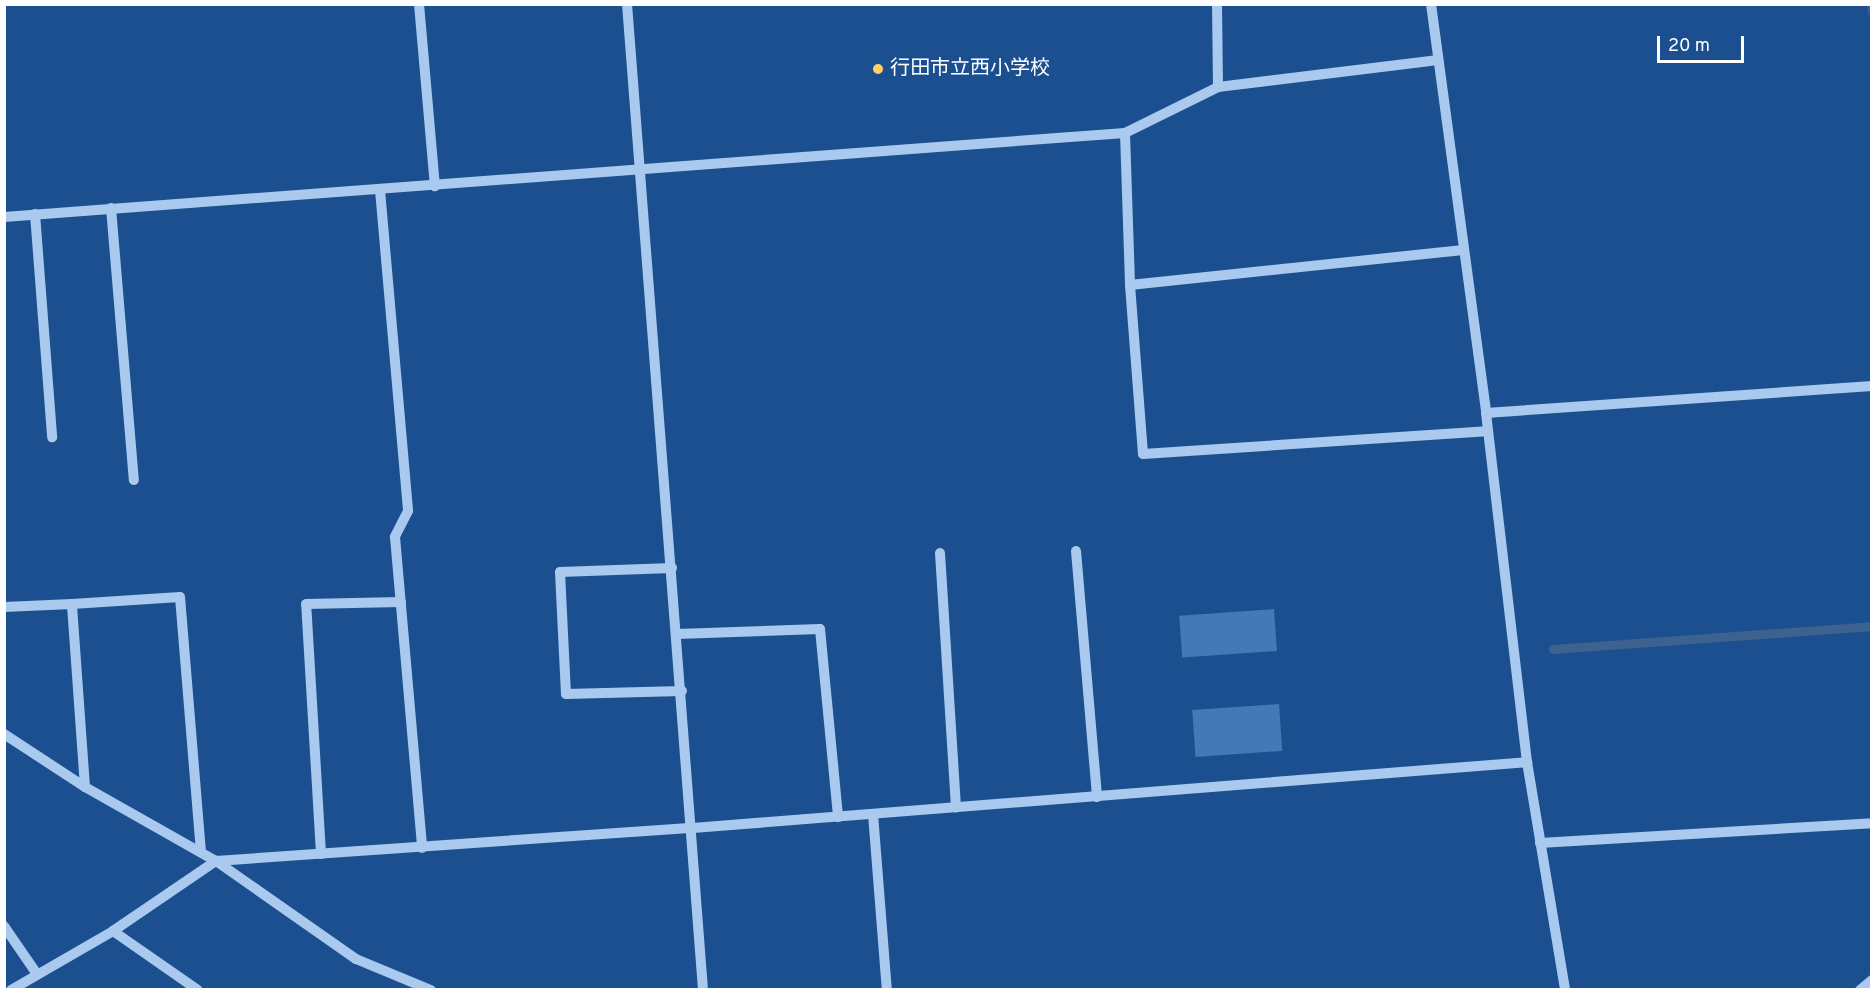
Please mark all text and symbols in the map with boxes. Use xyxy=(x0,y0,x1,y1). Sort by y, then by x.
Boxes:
scale bar xyxy=(1660,24,1747,62)
text: 20 m xyxy=(1668,35,1710,58)
place label: 行田市立西小学校 xyxy=(890,57,1050,81)
marker: 行田市立西小学校 xyxy=(871,62,885,76)

